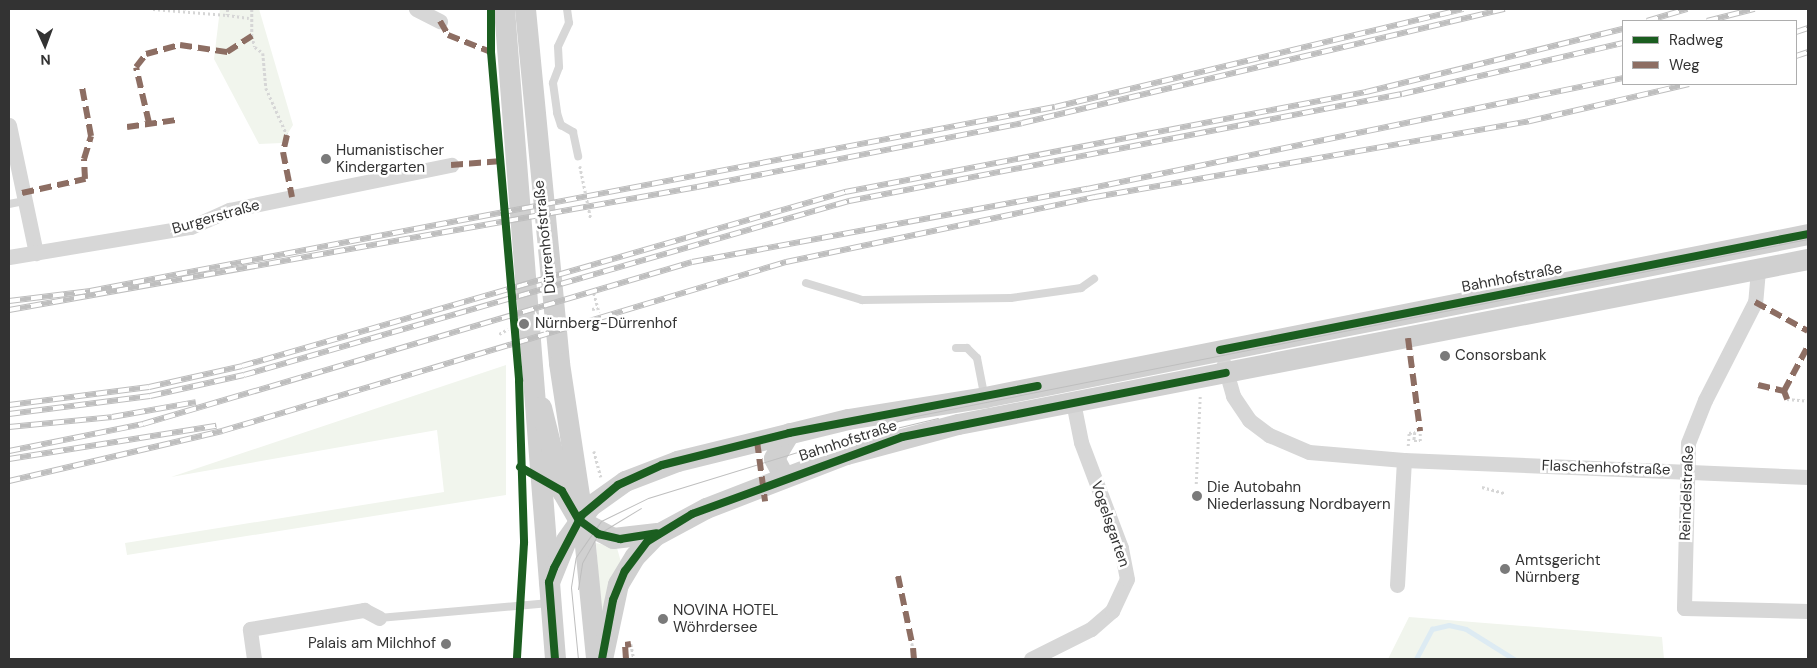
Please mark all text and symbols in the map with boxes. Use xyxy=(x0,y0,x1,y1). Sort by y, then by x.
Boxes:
north arrow xyxy=(20,20,70,70)
legend xyxy=(1622,20,1797,85)
text: Radweg xyxy=(1669,30,1723,50)
text: N xyxy=(40,51,51,69)
text: Weg xyxy=(1669,55,1700,75)
place label: Humanistischer Kindergarten xyxy=(336,141,444,176)
marker: Humanistischer Kindergarten xyxy=(320,153,332,165)
street label: Dürrenhofstraße xyxy=(530,179,560,295)
street label: Burgerstraße xyxy=(170,196,262,238)
street label: Bahnhofstraße xyxy=(1460,259,1564,297)
place label: Nürnberg-Dürrenhof xyxy=(535,315,677,333)
marker: Nürnberg-Dürrenhof xyxy=(517,317,531,331)
place label: Consorsbank xyxy=(1455,347,1546,365)
marker: Consorsbank xyxy=(1439,350,1451,362)
street label: Bahnhofstraße xyxy=(797,417,899,465)
street label: Reindelstraße xyxy=(1676,445,1698,541)
street label: Flaschenhofstraße xyxy=(1541,457,1671,479)
place label: Die Autobahn Niederlassung Nordbayern xyxy=(1207,478,1391,513)
street label: Vogelsgarten xyxy=(1087,479,1133,569)
marker: Die Autobahn Niederlassung Nordbayern xyxy=(1191,490,1203,502)
place label: Amtsgericht Nürnberg xyxy=(1515,551,1601,586)
marker: Amtsgericht Nürnberg xyxy=(1499,563,1511,575)
place label: NOVINA HOTEL Wöhrdersee xyxy=(673,601,779,636)
marker: NOVINA HOTEL Wöhrdersee xyxy=(657,613,669,625)
place label: Palais am Milchhof xyxy=(308,635,436,653)
marker: Palais am Milchhof xyxy=(440,638,452,650)

